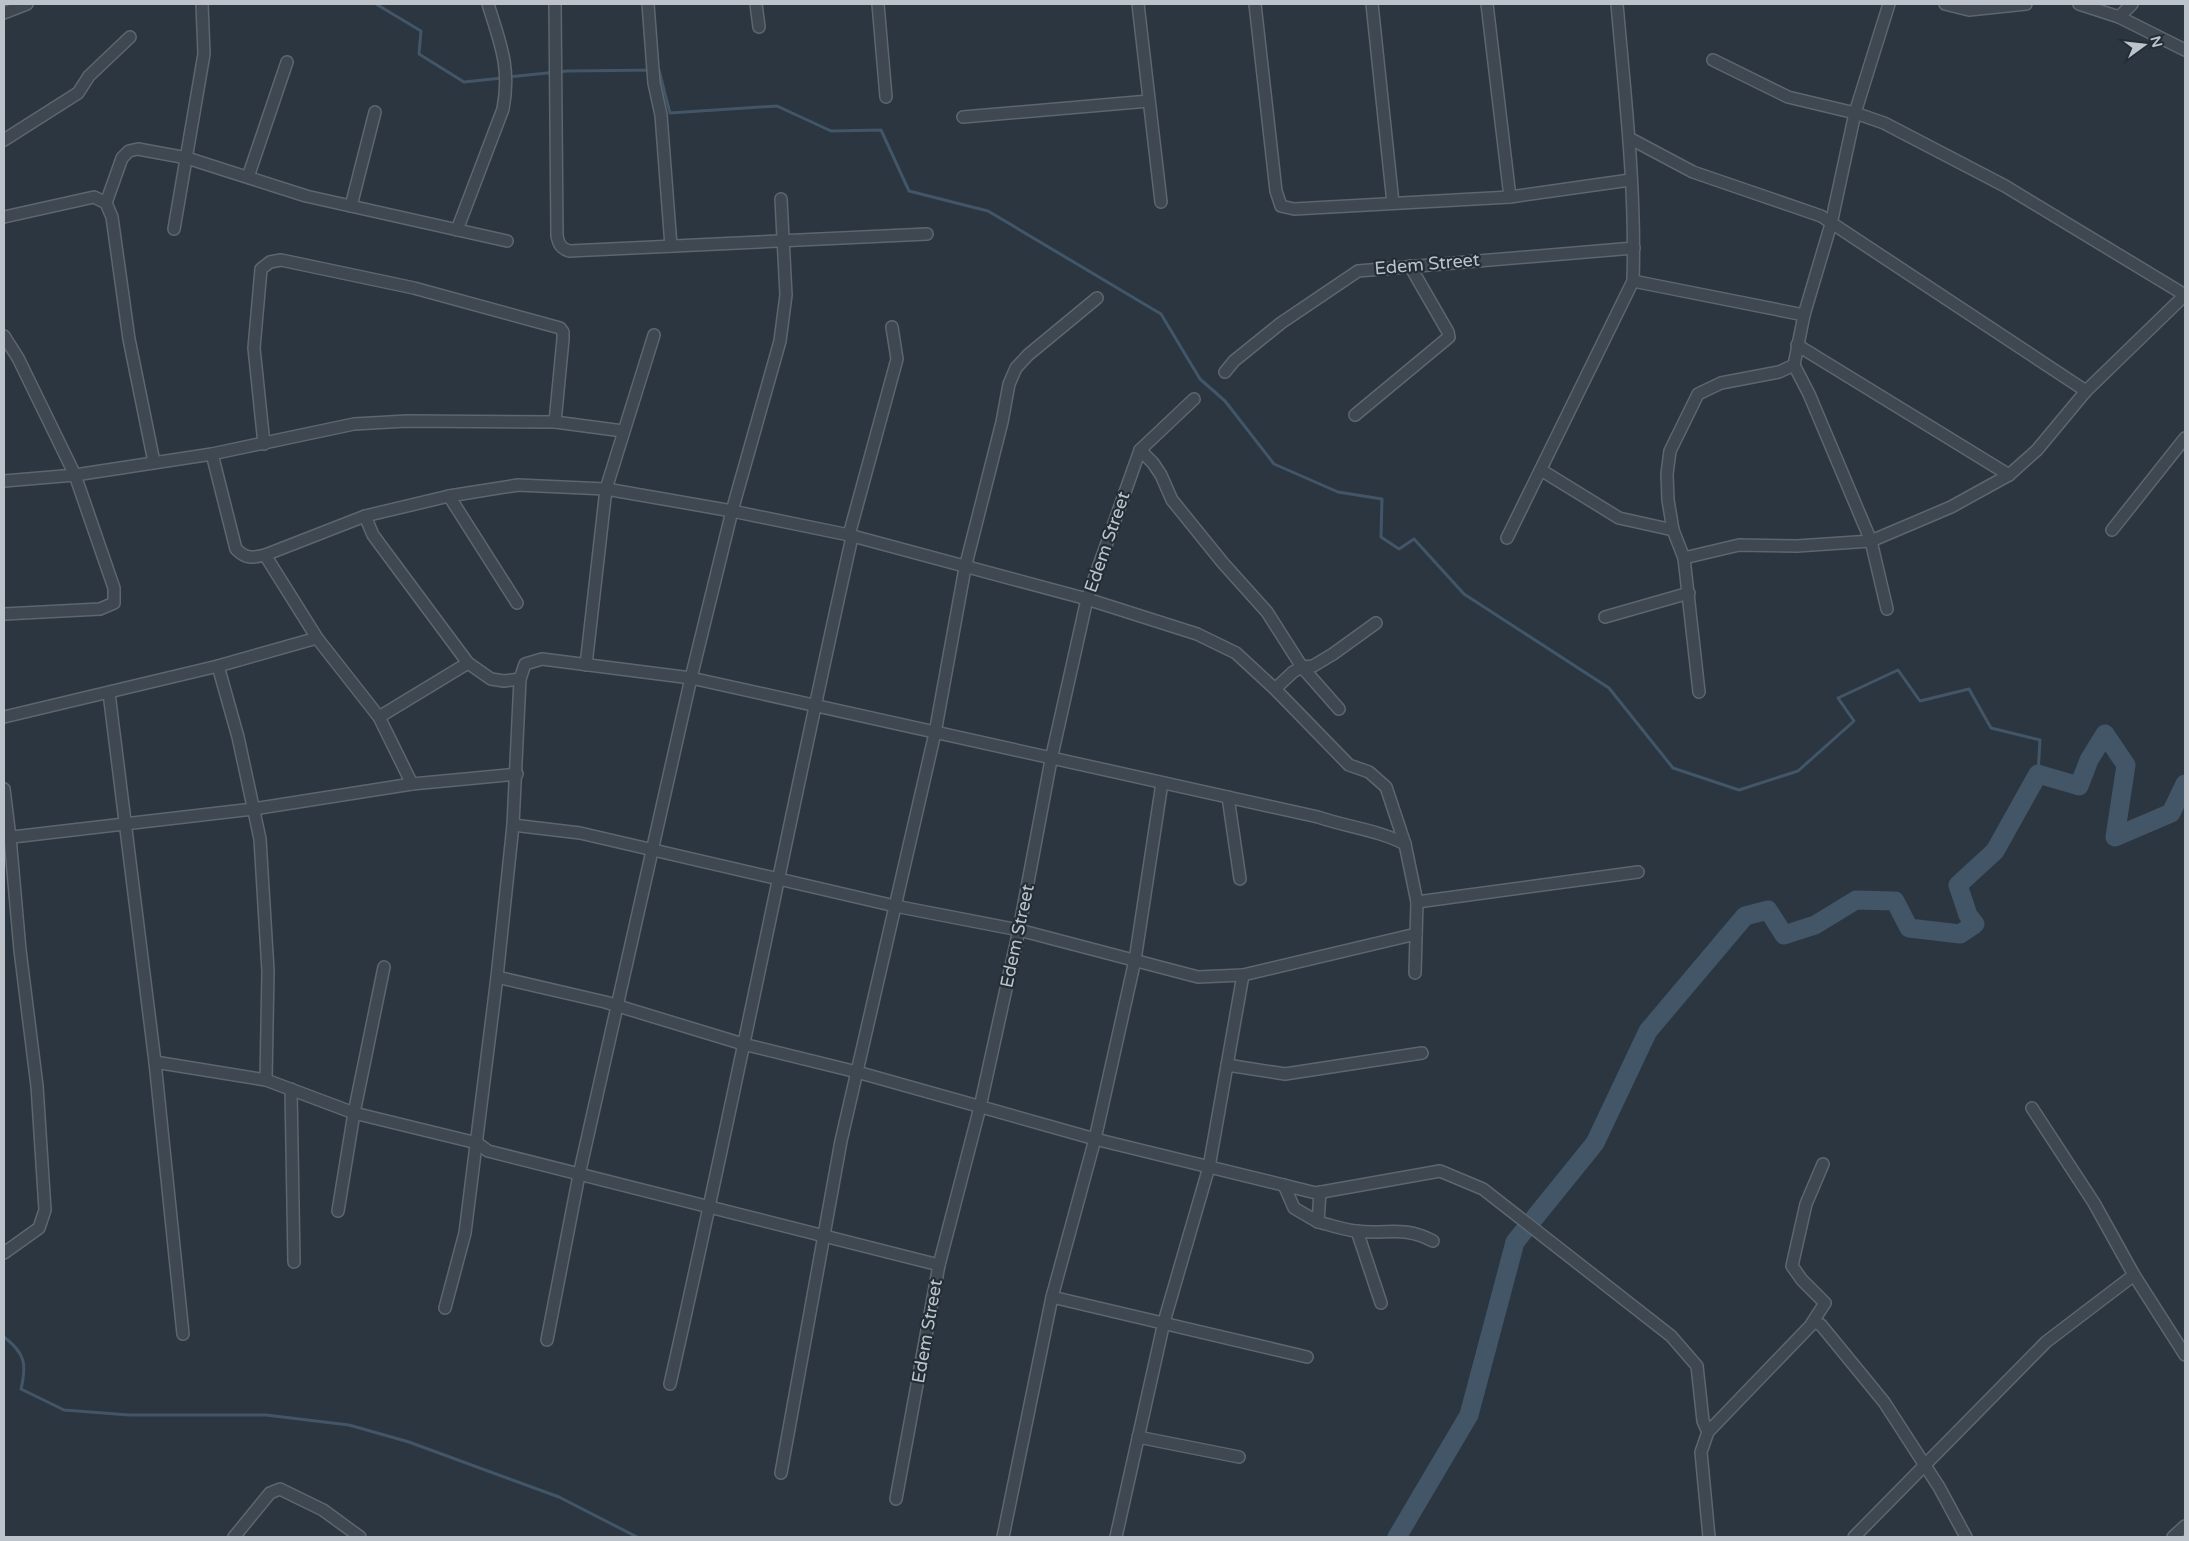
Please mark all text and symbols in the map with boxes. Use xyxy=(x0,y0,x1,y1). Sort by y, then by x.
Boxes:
north arrow xyxy=(2119,20,2169,70)
text: N xyxy=(2146,34,2166,49)
street label: Edem Street xyxy=(1374,248,1481,280)
street label: Edem Street xyxy=(1079,488,1135,595)
street label: Edem Street xyxy=(995,882,1039,990)
street label: Edem Street xyxy=(907,1277,947,1385)

